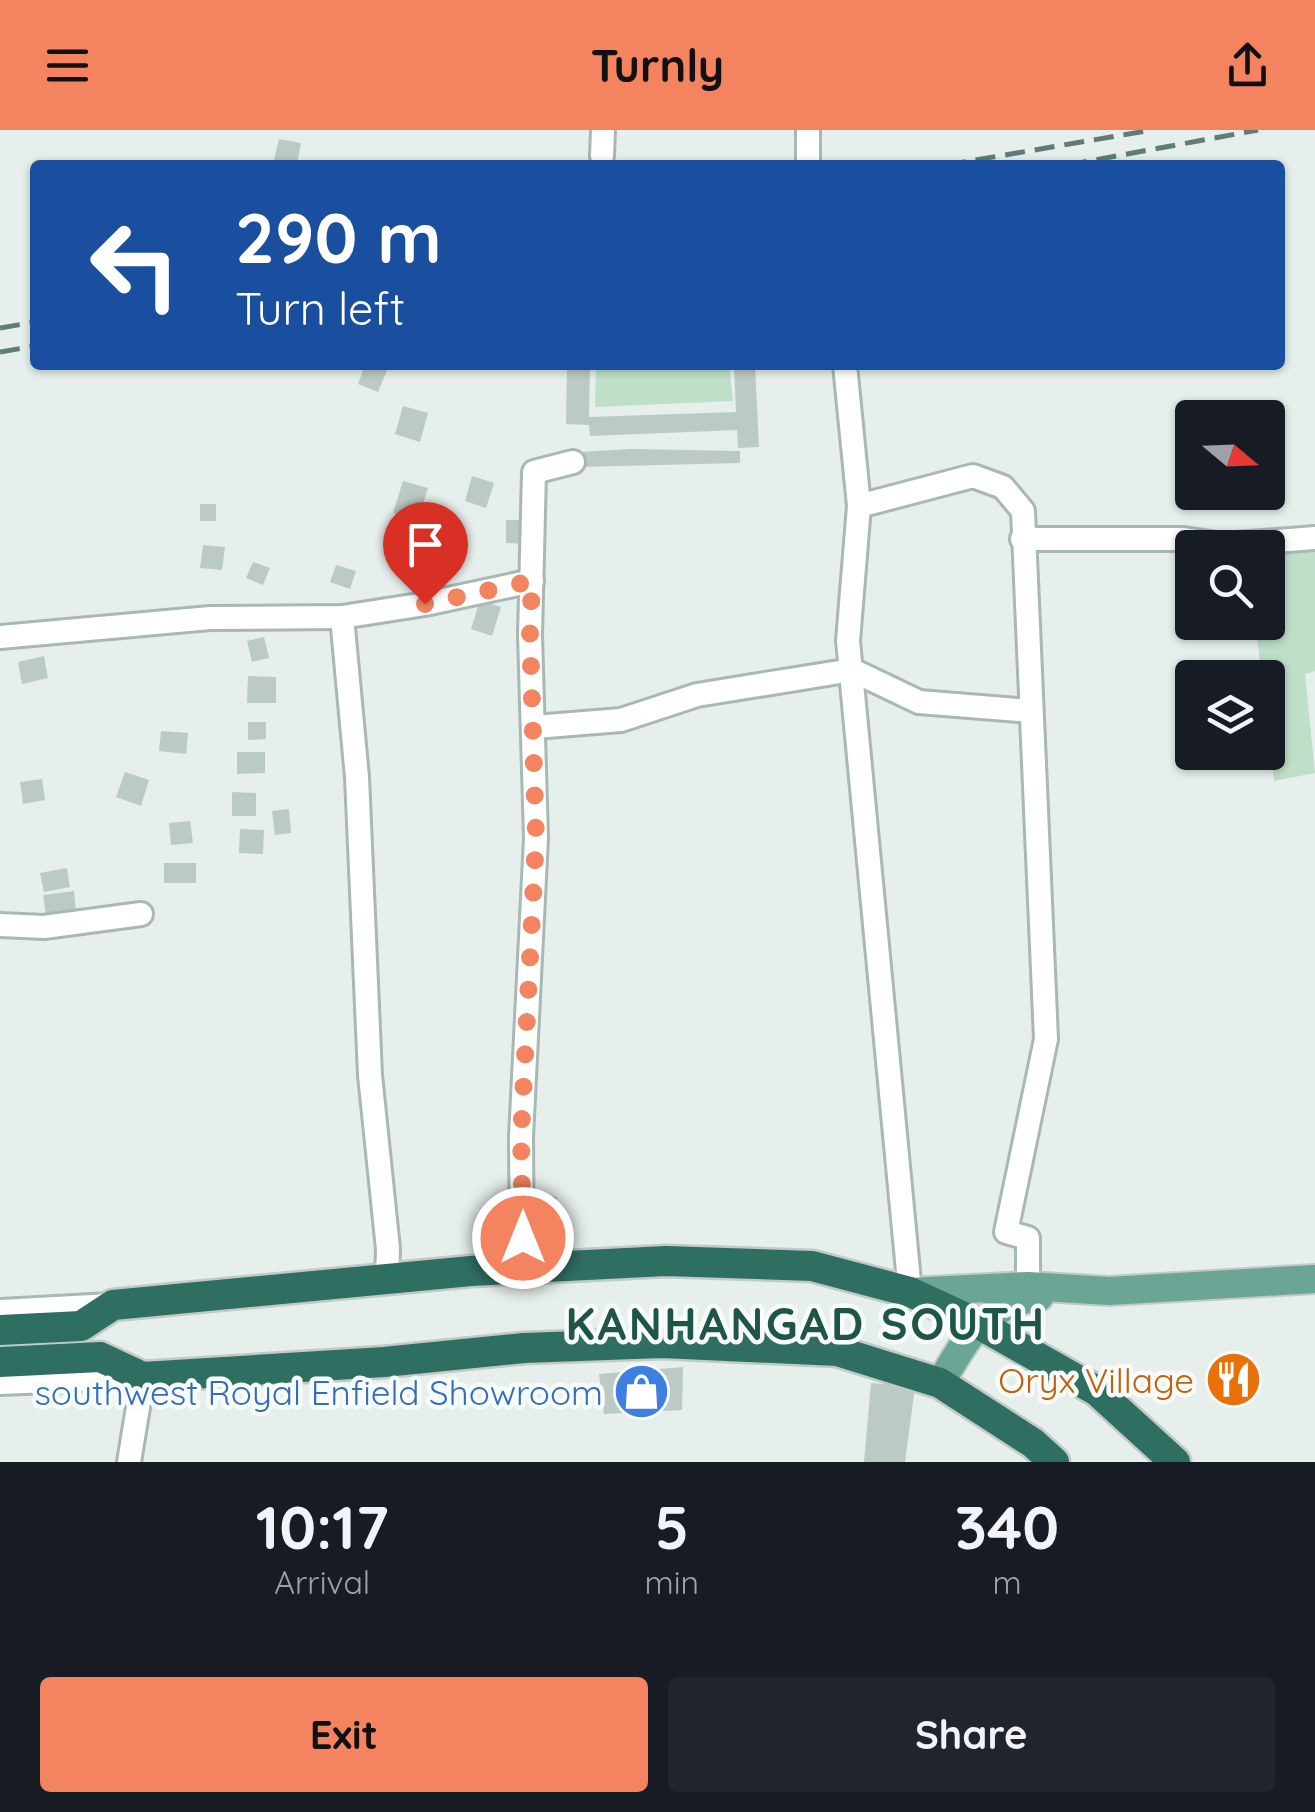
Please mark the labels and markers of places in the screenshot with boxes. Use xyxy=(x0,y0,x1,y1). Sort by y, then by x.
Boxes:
pin xyxy=(383,502,468,605)
restaurant icon: Oryx Village xyxy=(1203,1350,1263,1410)
place label: Oryx Village xyxy=(998,1358,1194,1402)
shop icon: southwest Royal Enfield Showroom xyxy=(612,1362,672,1422)
place label: southwest Royal Enfield Showroom xyxy=(34,1370,603,1414)

